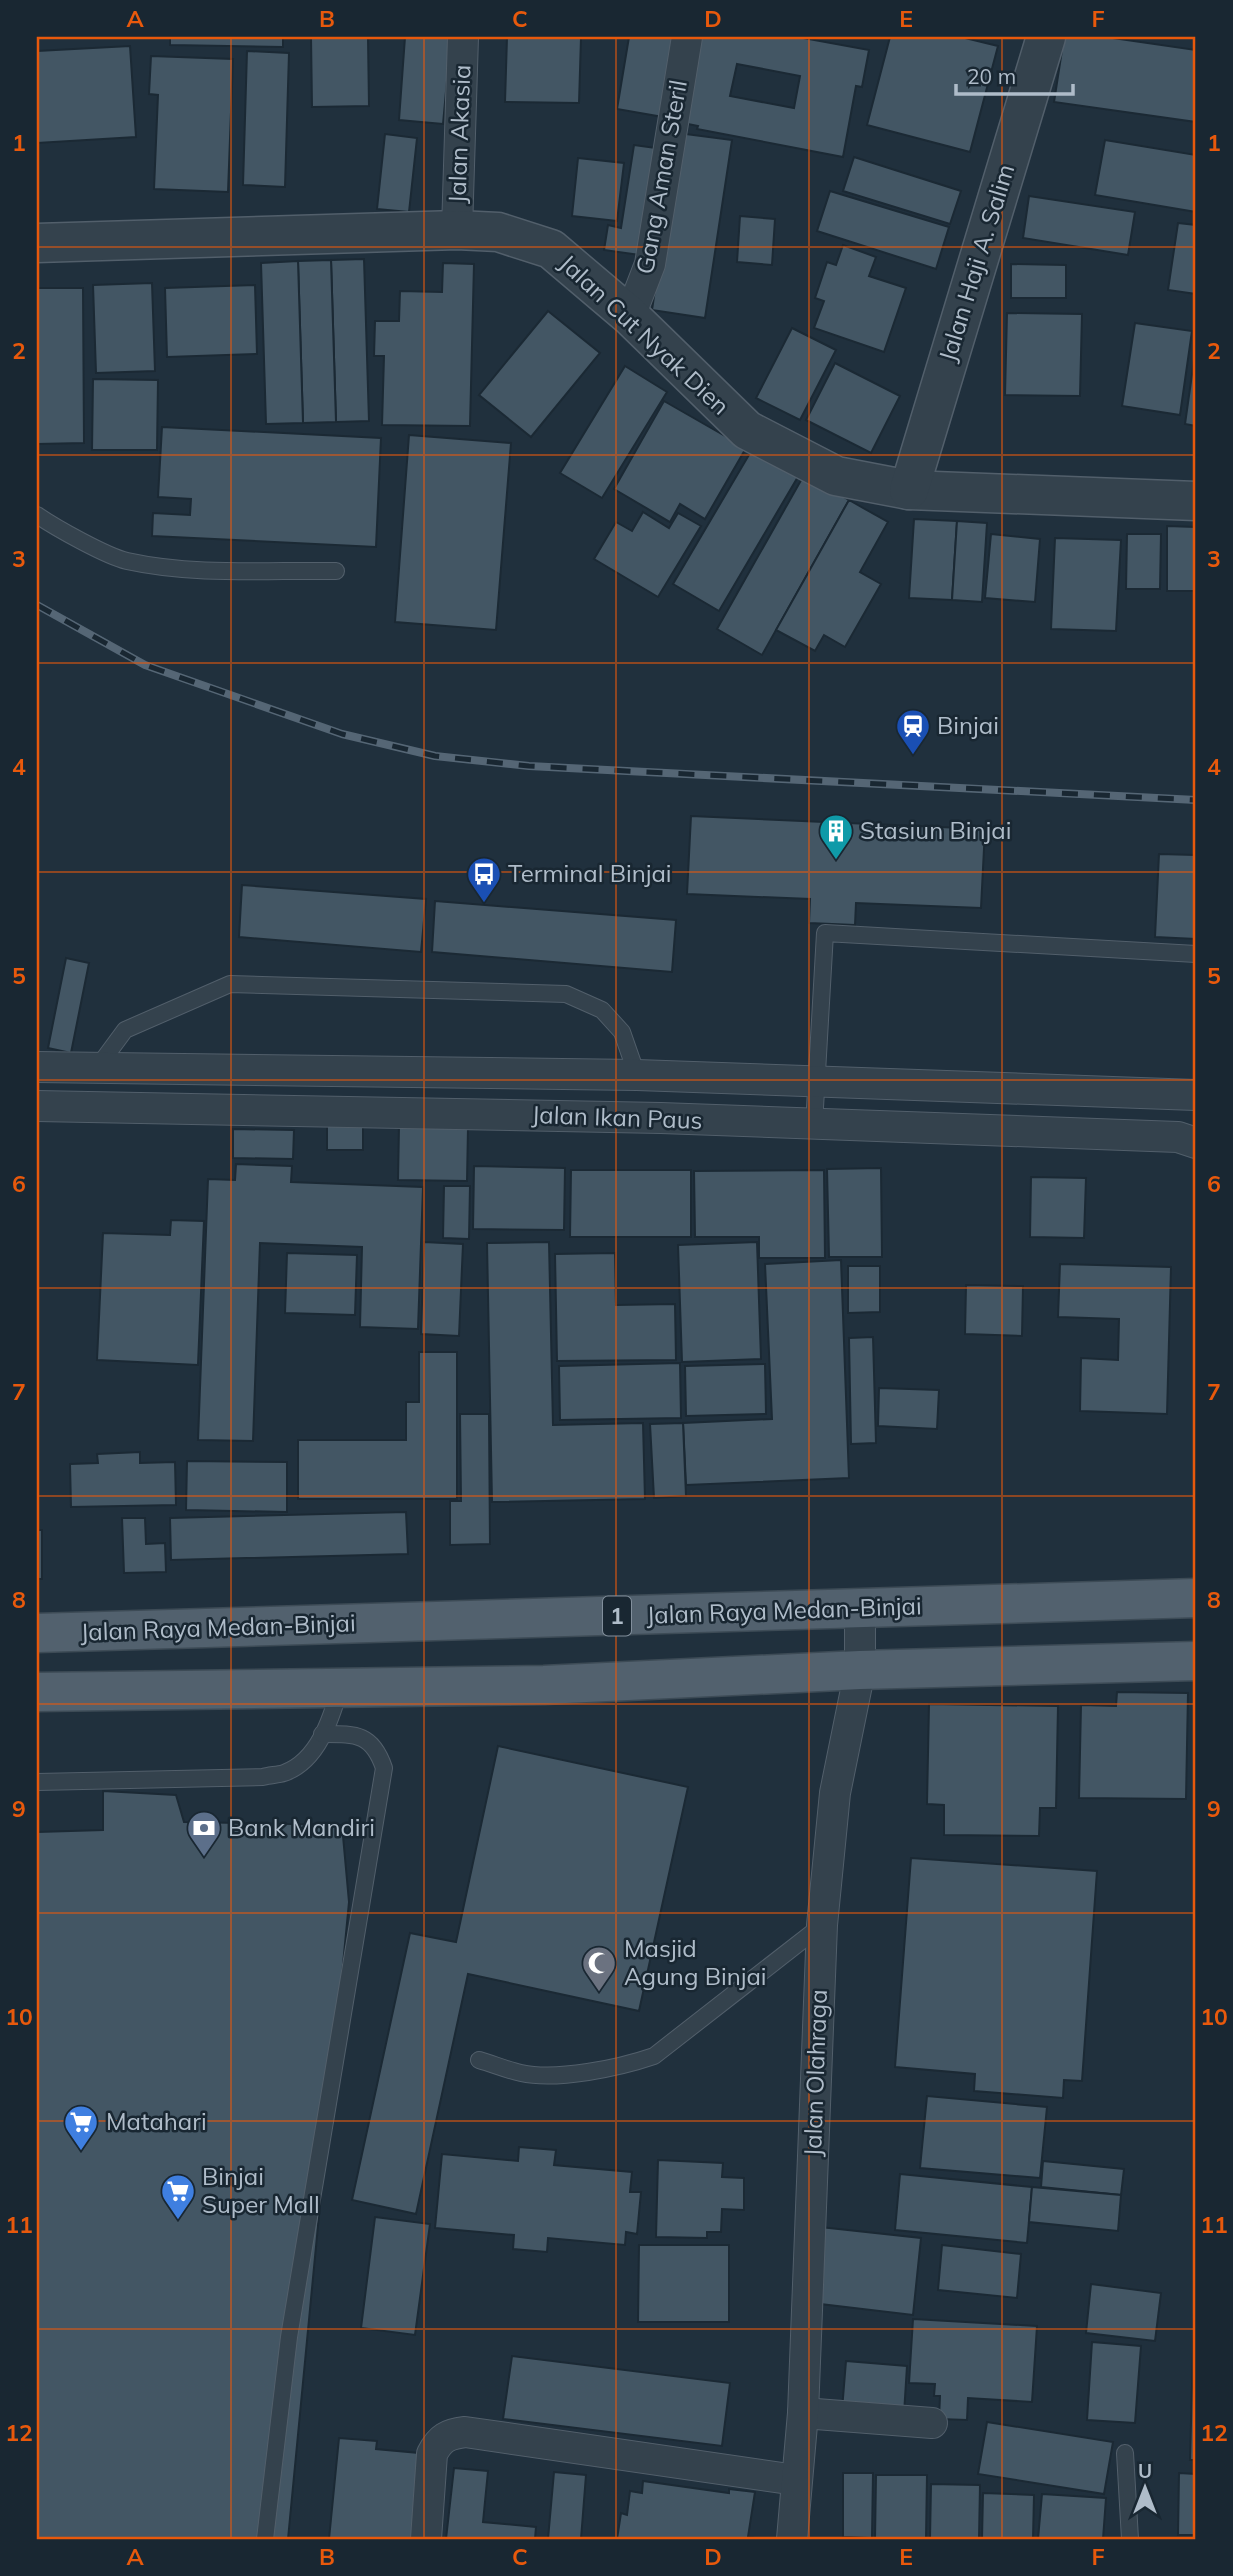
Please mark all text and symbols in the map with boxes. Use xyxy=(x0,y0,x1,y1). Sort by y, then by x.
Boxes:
text: A xyxy=(126,4,144,33)
text: B xyxy=(319,4,335,33)
text: C xyxy=(512,4,528,33)
text: D xyxy=(704,4,722,33)
text: E xyxy=(899,4,913,33)
text: F xyxy=(1091,4,1105,33)
scale bar xyxy=(956,52,1074,96)
text: 20 m xyxy=(967,63,1016,89)
street label: Jalan Akasia xyxy=(442,64,476,204)
street label: Gang Aman Steril xyxy=(629,77,693,276)
text: 1 xyxy=(12,128,26,157)
text: 1 xyxy=(1207,128,1221,157)
street label: Jalan Haji A. Salim xyxy=(932,160,1020,365)
street label: Jalan Cut Nyak Dien xyxy=(553,248,736,421)
text: 2 xyxy=(12,336,26,365)
text: 2 xyxy=(1207,336,1221,365)
text: 3 xyxy=(12,544,26,573)
text: 3 xyxy=(1207,544,1221,573)
station icon: Binjai xyxy=(894,707,932,756)
place label: Binjai xyxy=(937,710,999,740)
text: 4 xyxy=(12,752,26,781)
text: 4 xyxy=(1207,752,1221,781)
building icon: Stasiun Binjai xyxy=(817,812,855,861)
place label: Stasiun Binjai xyxy=(860,815,1011,845)
bus stop icon: Terminal Binjai xyxy=(465,855,503,904)
place label: Terminal Binjai xyxy=(508,858,672,888)
text: 5 xyxy=(12,961,26,990)
text: 5 xyxy=(1207,961,1221,990)
street label: Jalan Ikan Paus xyxy=(531,1099,703,1135)
text: 6 xyxy=(12,1169,26,1198)
text: 6 xyxy=(1207,1169,1221,1198)
text: 7 xyxy=(12,1377,26,1406)
text: 7 xyxy=(1207,1377,1221,1406)
text: 8 xyxy=(12,1585,26,1614)
text: 8 xyxy=(1207,1585,1221,1614)
street label: Jalan Raya Medan-Binjai xyxy=(646,1590,922,1630)
road number: 1 xyxy=(603,1596,631,1636)
street label: Jalan Raya Medan-Binjai xyxy=(80,1607,356,1647)
text: 9 xyxy=(12,1794,26,1823)
text: 9 xyxy=(1207,1794,1221,1823)
bank icon: Bank Mandiri xyxy=(185,1809,223,1858)
place label: Bank Mandiri xyxy=(228,1812,375,1842)
place label: Masjid Agung Binjai xyxy=(624,1933,767,1991)
mosque icon: Masjid Agung Binjai xyxy=(580,1944,618,1993)
street label: Jalan Olahraga xyxy=(797,1989,833,2157)
text: 10 xyxy=(5,2002,33,2031)
text: 10 xyxy=(1200,2002,1228,2031)
supermarket icon: Matahari xyxy=(62,2103,100,2152)
place label: Matahari xyxy=(106,2106,207,2136)
place label: Binjai Super Mall xyxy=(202,2161,320,2219)
supermarket icon: Binjai Super Mall xyxy=(159,2172,197,2221)
text: 11 xyxy=(5,2210,33,2239)
text: 11 xyxy=(1200,2210,1228,2239)
text: 12 xyxy=(5,2418,33,2447)
text: 12 xyxy=(1200,2418,1228,2447)
north arrow xyxy=(1110,2454,1180,2524)
text: U xyxy=(1138,2459,1152,2483)
text: A xyxy=(126,2542,144,2571)
text: B xyxy=(319,2542,335,2571)
text: C xyxy=(512,2542,528,2571)
text: D xyxy=(704,2542,722,2571)
text: E xyxy=(899,2542,913,2571)
text: F xyxy=(1091,2542,1105,2571)

